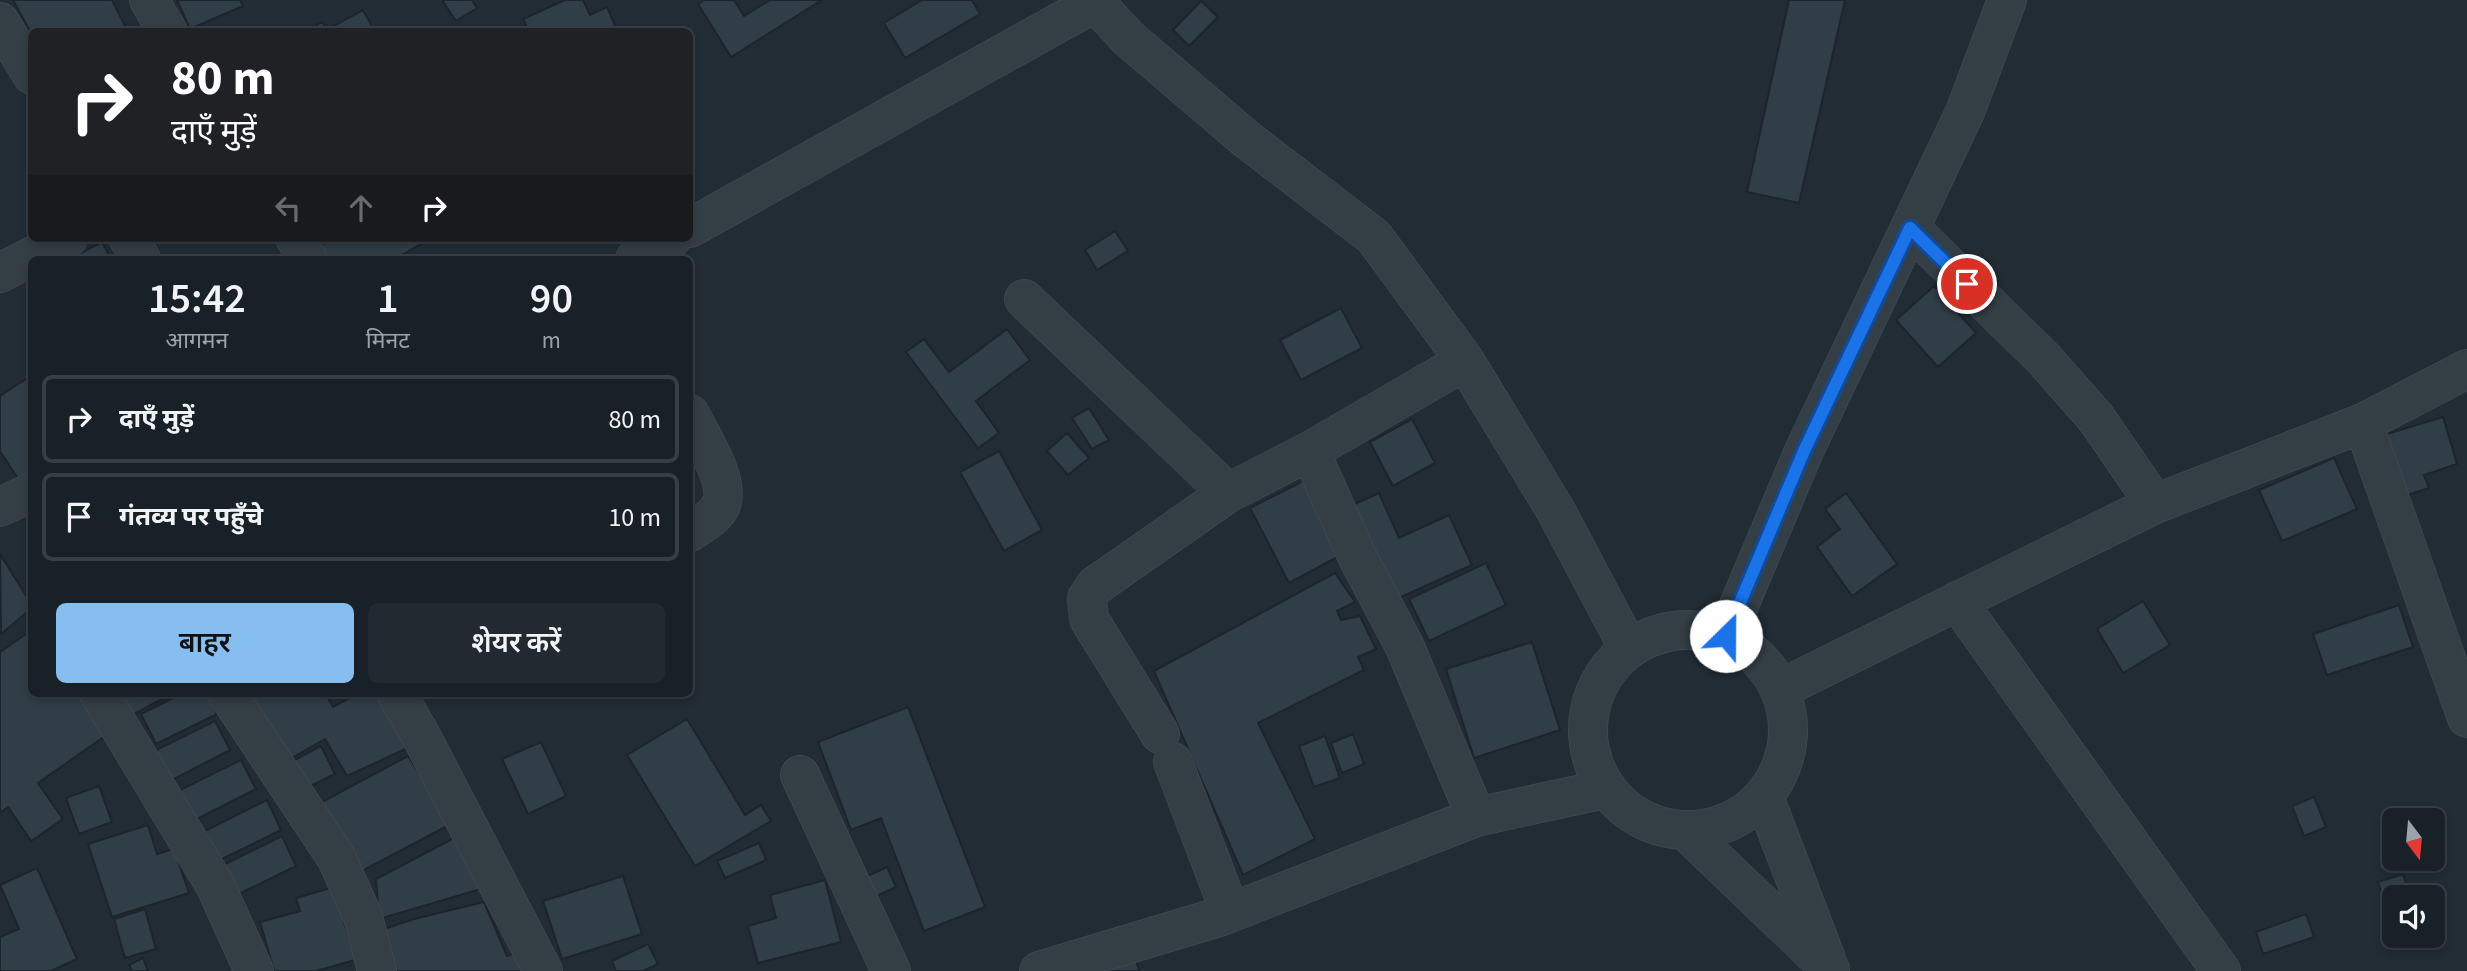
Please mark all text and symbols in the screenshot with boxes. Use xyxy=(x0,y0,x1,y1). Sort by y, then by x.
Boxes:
text: 80 m xyxy=(171,44,275,114)
icon: right xyxy=(56,56,147,147)
text: दाएँ मुड़ें xyxy=(171,109,257,155)
icon: left xyxy=(269,189,307,227)
icon: ahead xyxy=(342,189,380,227)
icon: right xyxy=(415,189,453,227)
pin xyxy=(1937,254,1997,314)
icon: arrive xyxy=(1948,265,1986,303)
text: 15:42 xyxy=(148,269,246,329)
text: 1 xyxy=(377,269,399,329)
text: 90 xyxy=(530,269,573,329)
text: आगमन xyxy=(165,324,228,357)
text: मिनट xyxy=(366,324,410,357)
text: m xyxy=(542,324,561,357)
icon: right xyxy=(60,400,98,438)
text: दाएँ मुड़ें xyxy=(119,400,194,437)
text: 80 m xyxy=(608,401,661,438)
icon: arrive xyxy=(60,498,98,536)
text: गंतव्य पर पहुँचे xyxy=(119,498,263,535)
text: 10 m xyxy=(608,499,661,536)
position arrow xyxy=(1689,599,1763,673)
button: बाहर xyxy=(56,603,354,683)
button: शेयर करें xyxy=(368,603,665,683)
north arrow xyxy=(2382,808,2445,872)
map controls xyxy=(2382,808,2445,948)
button: sound xyxy=(2382,885,2445,948)

